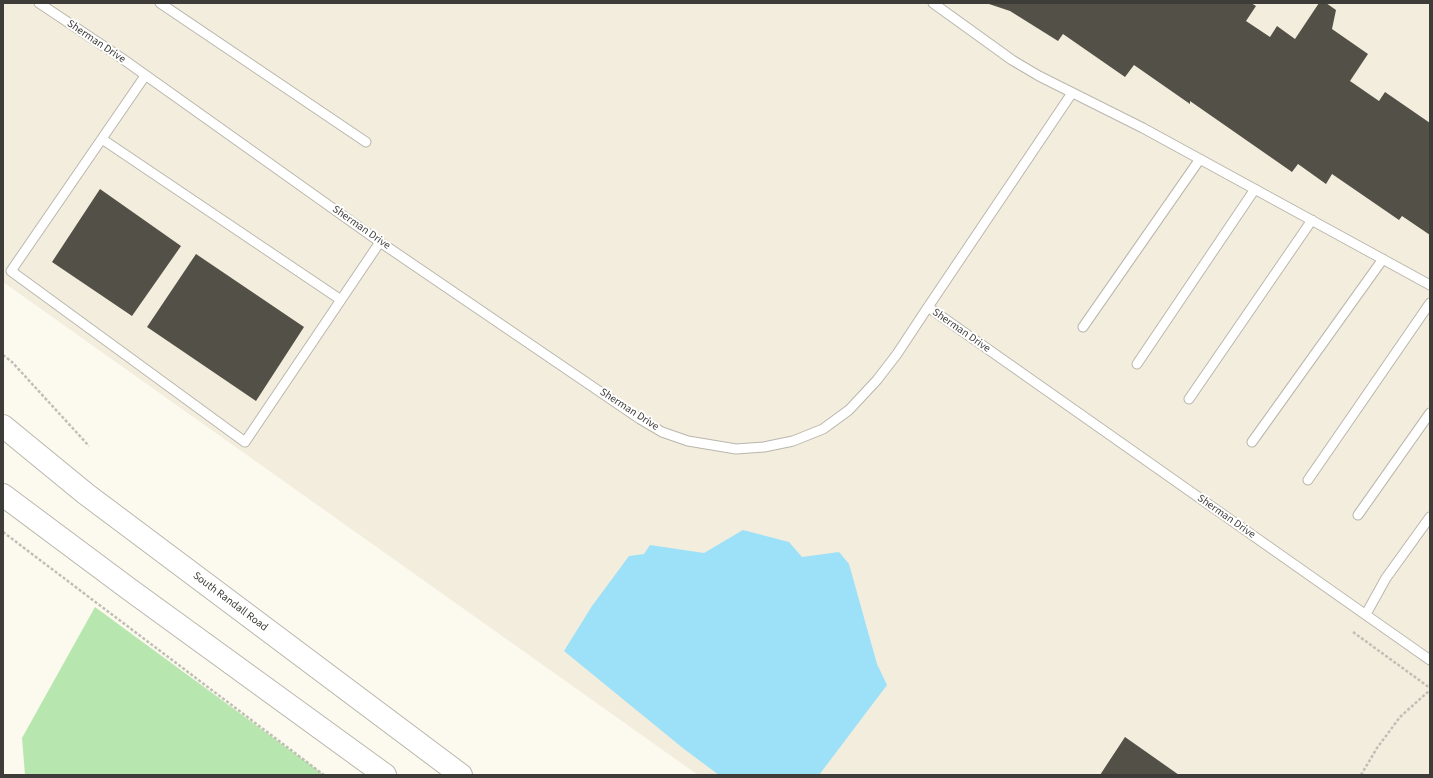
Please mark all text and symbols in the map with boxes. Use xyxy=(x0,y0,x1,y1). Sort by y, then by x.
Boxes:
street label: Sherman Drive xyxy=(64,18,128,66)
street label: Sherman Drive xyxy=(329,203,393,253)
street label: Sherman Drive xyxy=(929,306,993,356)
street label: Sherman Drive xyxy=(597,386,661,434)
street label: Sherman Drive xyxy=(1194,492,1258,542)
street label: South Randall Road xyxy=(190,569,270,635)

